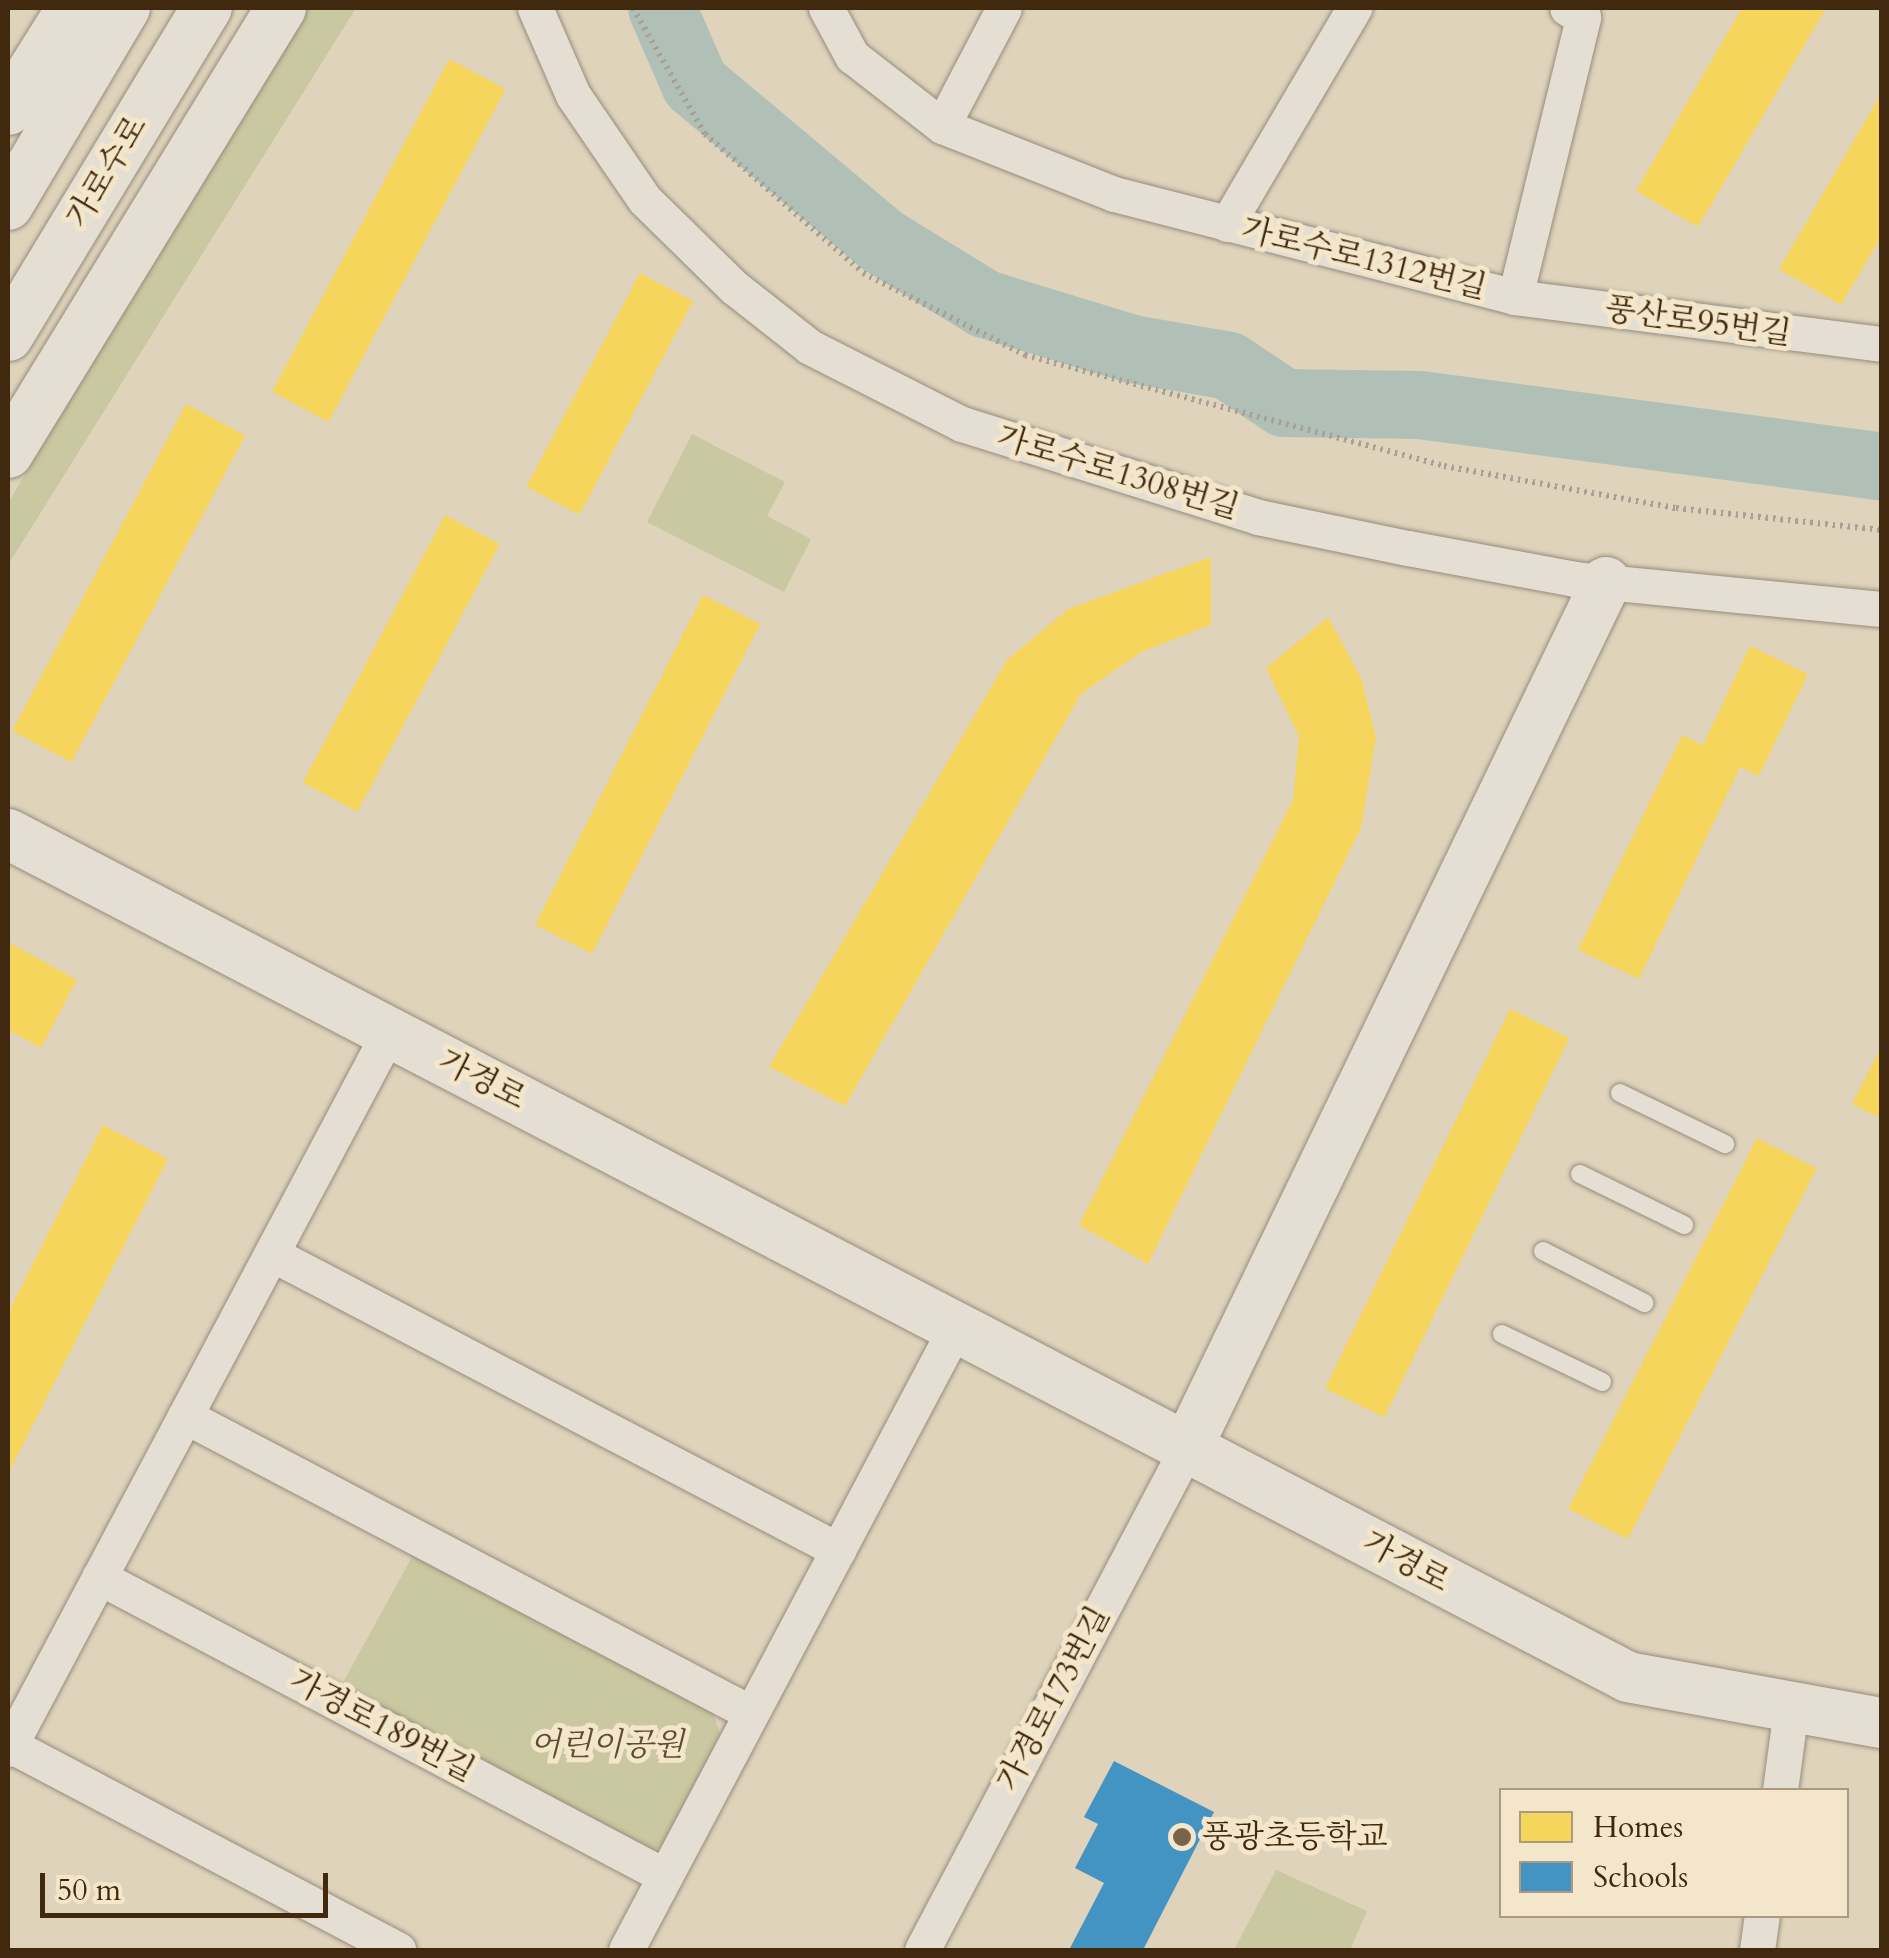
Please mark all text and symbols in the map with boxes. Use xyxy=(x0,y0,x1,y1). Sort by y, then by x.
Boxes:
street label: 가로수로 xyxy=(59,109,155,235)
street label: 가로수로1312번길 xyxy=(1238,210,1490,308)
street label: 풍산로95번길 xyxy=(1603,290,1793,354)
street label: 가로수로1308번길 xyxy=(992,418,1244,528)
street label: 가경로 xyxy=(432,1042,532,1118)
street label: 가경로 xyxy=(1356,1523,1456,1601)
street label: 가경로173번길 xyxy=(989,1600,1119,1798)
street label: 가경로189번길 xyxy=(283,1661,481,1791)
park label: 어린이공원 xyxy=(530,1726,684,1764)
legend xyxy=(1499,1788,1849,1918)
text: Homes xyxy=(1593,1807,1683,1848)
place label: 풍광초등학교 xyxy=(1202,1818,1387,1856)
marker: 풍광초등학교 xyxy=(1171,1826,1193,1848)
scale bar xyxy=(45,1853,332,1915)
text: Schools xyxy=(1593,1857,1688,1898)
text: 50 m xyxy=(57,1870,121,1911)

